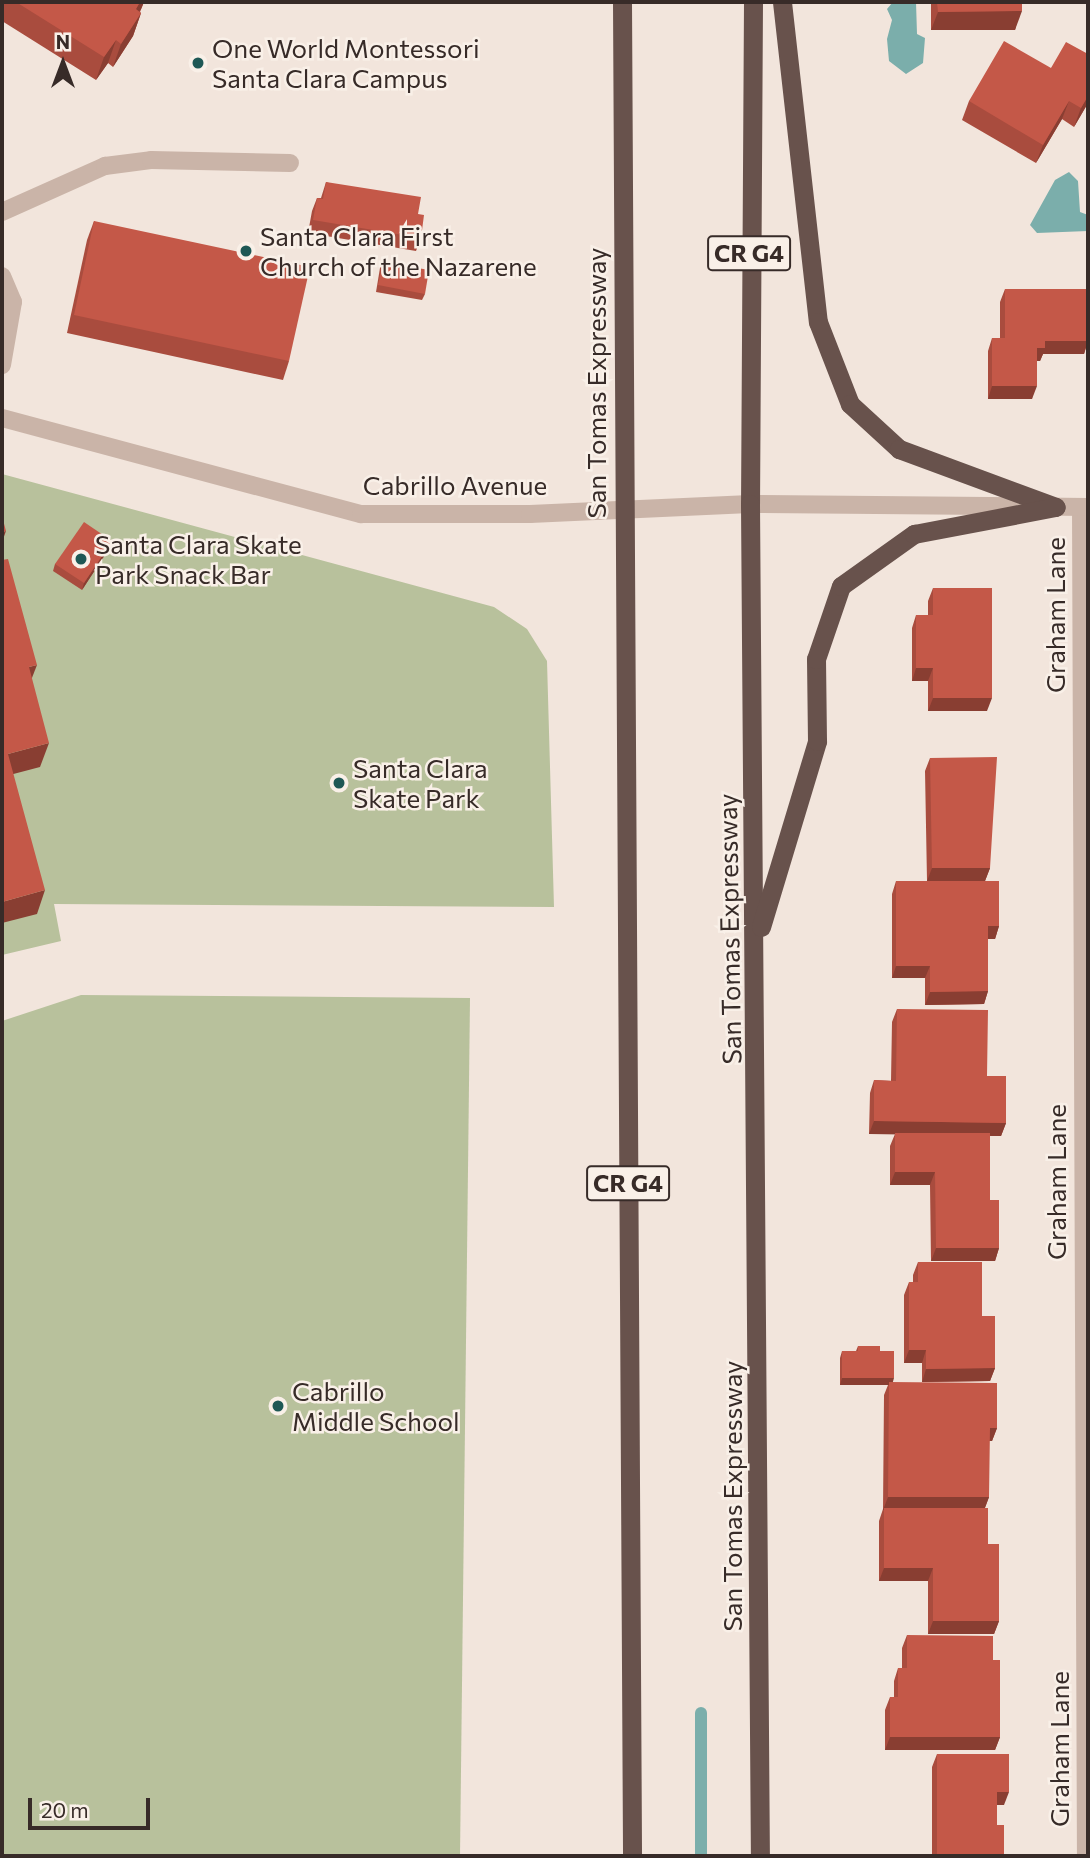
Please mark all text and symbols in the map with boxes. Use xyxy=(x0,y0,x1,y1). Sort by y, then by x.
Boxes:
north arrow xyxy=(28,28,98,98)
text: N xyxy=(56,30,70,53)
place label: One World Montessori Santa Clara Campus xyxy=(212,32,480,94)
marker: One World Montessori Santa Clara Campus xyxy=(190,55,206,71)
place label: Santa Clara First Church of the Nazarene xyxy=(260,220,537,282)
road number: CR G4 xyxy=(707,232,791,274)
marker: Santa Clara First Church of the Nazarene xyxy=(238,243,254,259)
street label: San Tomas Expressway xyxy=(580,248,612,518)
street label: Cabrillo Avenue xyxy=(363,469,547,501)
place label: Santa Clara Skate Park Snack Bar xyxy=(95,528,302,590)
street label: Graham Lane xyxy=(1039,537,1071,693)
marker: Santa Clara Skate Park Snack Bar xyxy=(73,551,89,567)
place label: Santa Clara Skate Park xyxy=(353,752,488,814)
marker: Santa Clara Skate Park xyxy=(331,775,347,791)
street label: San Tomas Expressway xyxy=(711,793,747,1065)
street label: Graham Lane xyxy=(1040,1104,1072,1260)
road number: CR G4 xyxy=(586,1162,670,1204)
street label: San Tomas Expressway xyxy=(716,1361,748,1631)
place label: Cabrillo Middle School xyxy=(292,1375,460,1436)
marker: Cabrillo Middle School xyxy=(270,1398,286,1414)
street label: Graham Lane xyxy=(1043,1671,1075,1827)
scale bar xyxy=(32,1784,154,1828)
text: 20 m xyxy=(41,1797,89,1822)

